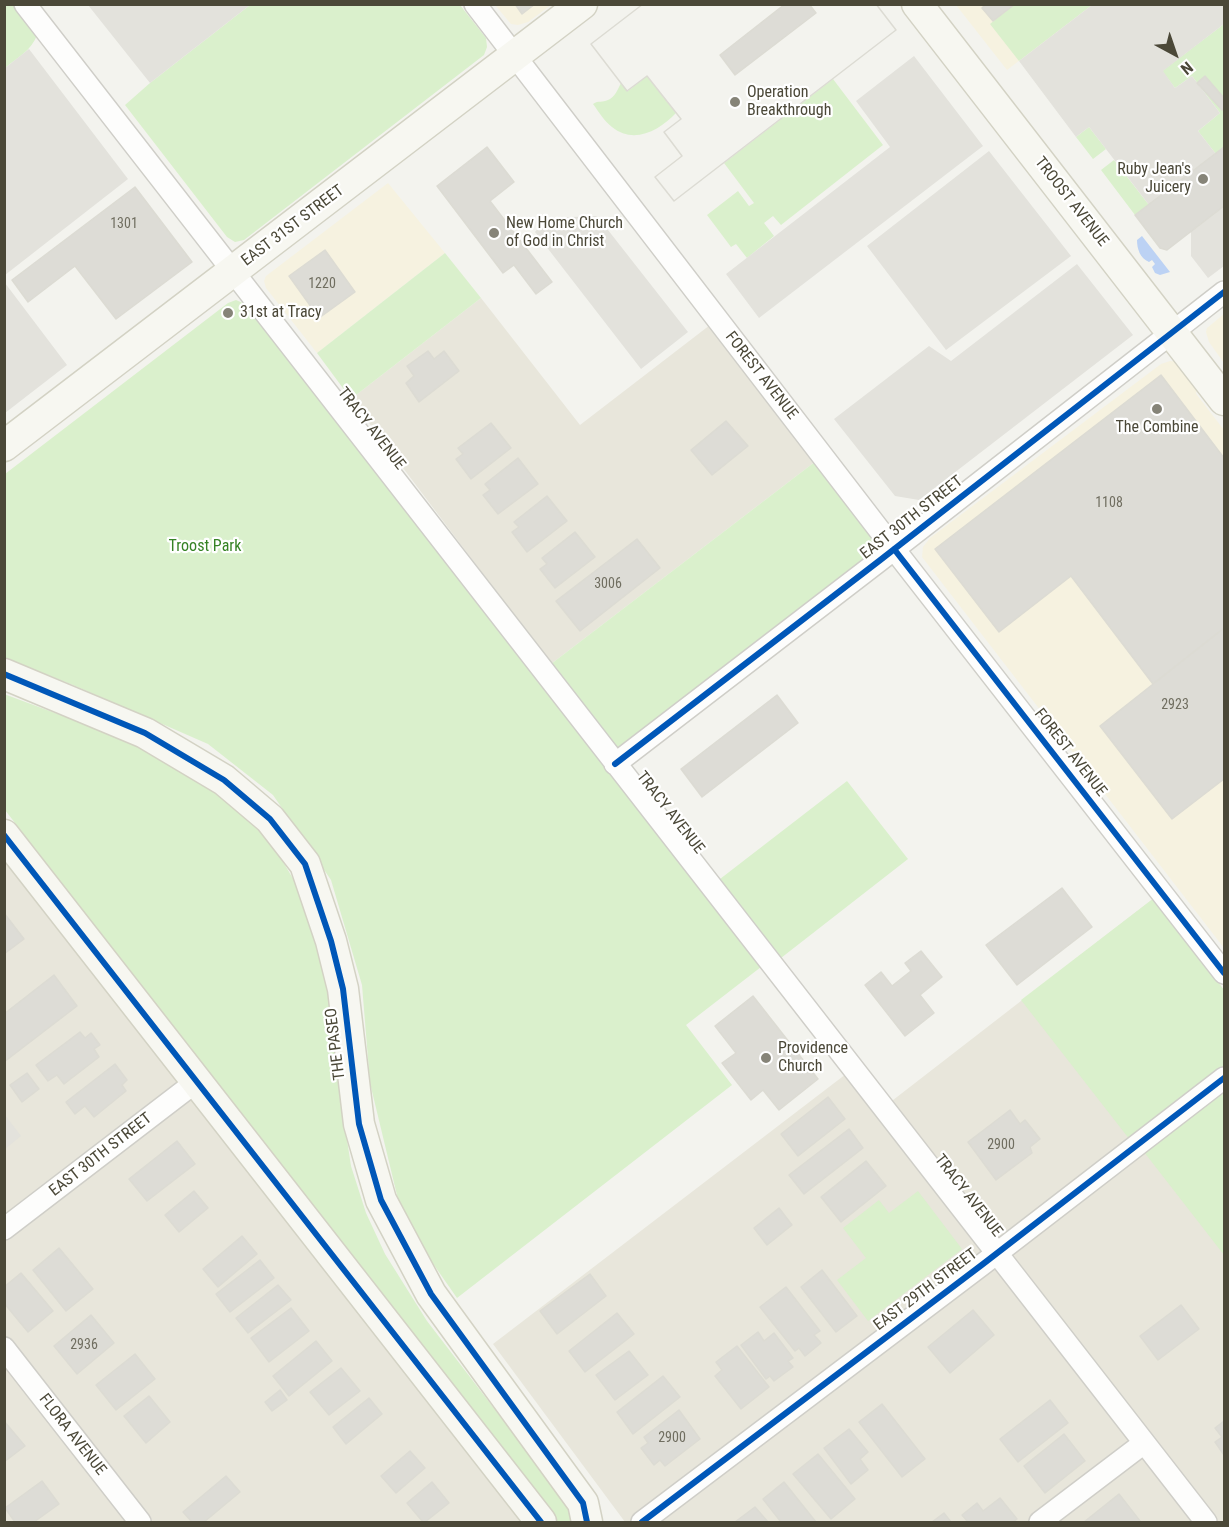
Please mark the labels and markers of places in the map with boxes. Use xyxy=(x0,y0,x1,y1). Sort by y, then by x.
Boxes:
place label: Operation Breakthrough xyxy=(747,83,831,121)
marker: Operation Breakthrough xyxy=(728,95,742,109)
place label: Ruby Jean's Juicery xyxy=(1117,160,1191,198)
marker: Ruby Jean's Juicery xyxy=(1196,172,1210,186)
place label: New Home Church of God in Christ xyxy=(506,214,623,252)
marker: New Home Church of God in Christ xyxy=(487,226,501,240)
place label: 31st at Tracy xyxy=(240,303,322,323)
marker: 31st at Tracy xyxy=(221,306,235,320)
marker: The Combine xyxy=(1150,402,1164,416)
place label: The Combine xyxy=(1115,418,1199,438)
place label: Providence Church xyxy=(778,1039,848,1077)
marker: Providence Church xyxy=(759,1051,773,1065)

